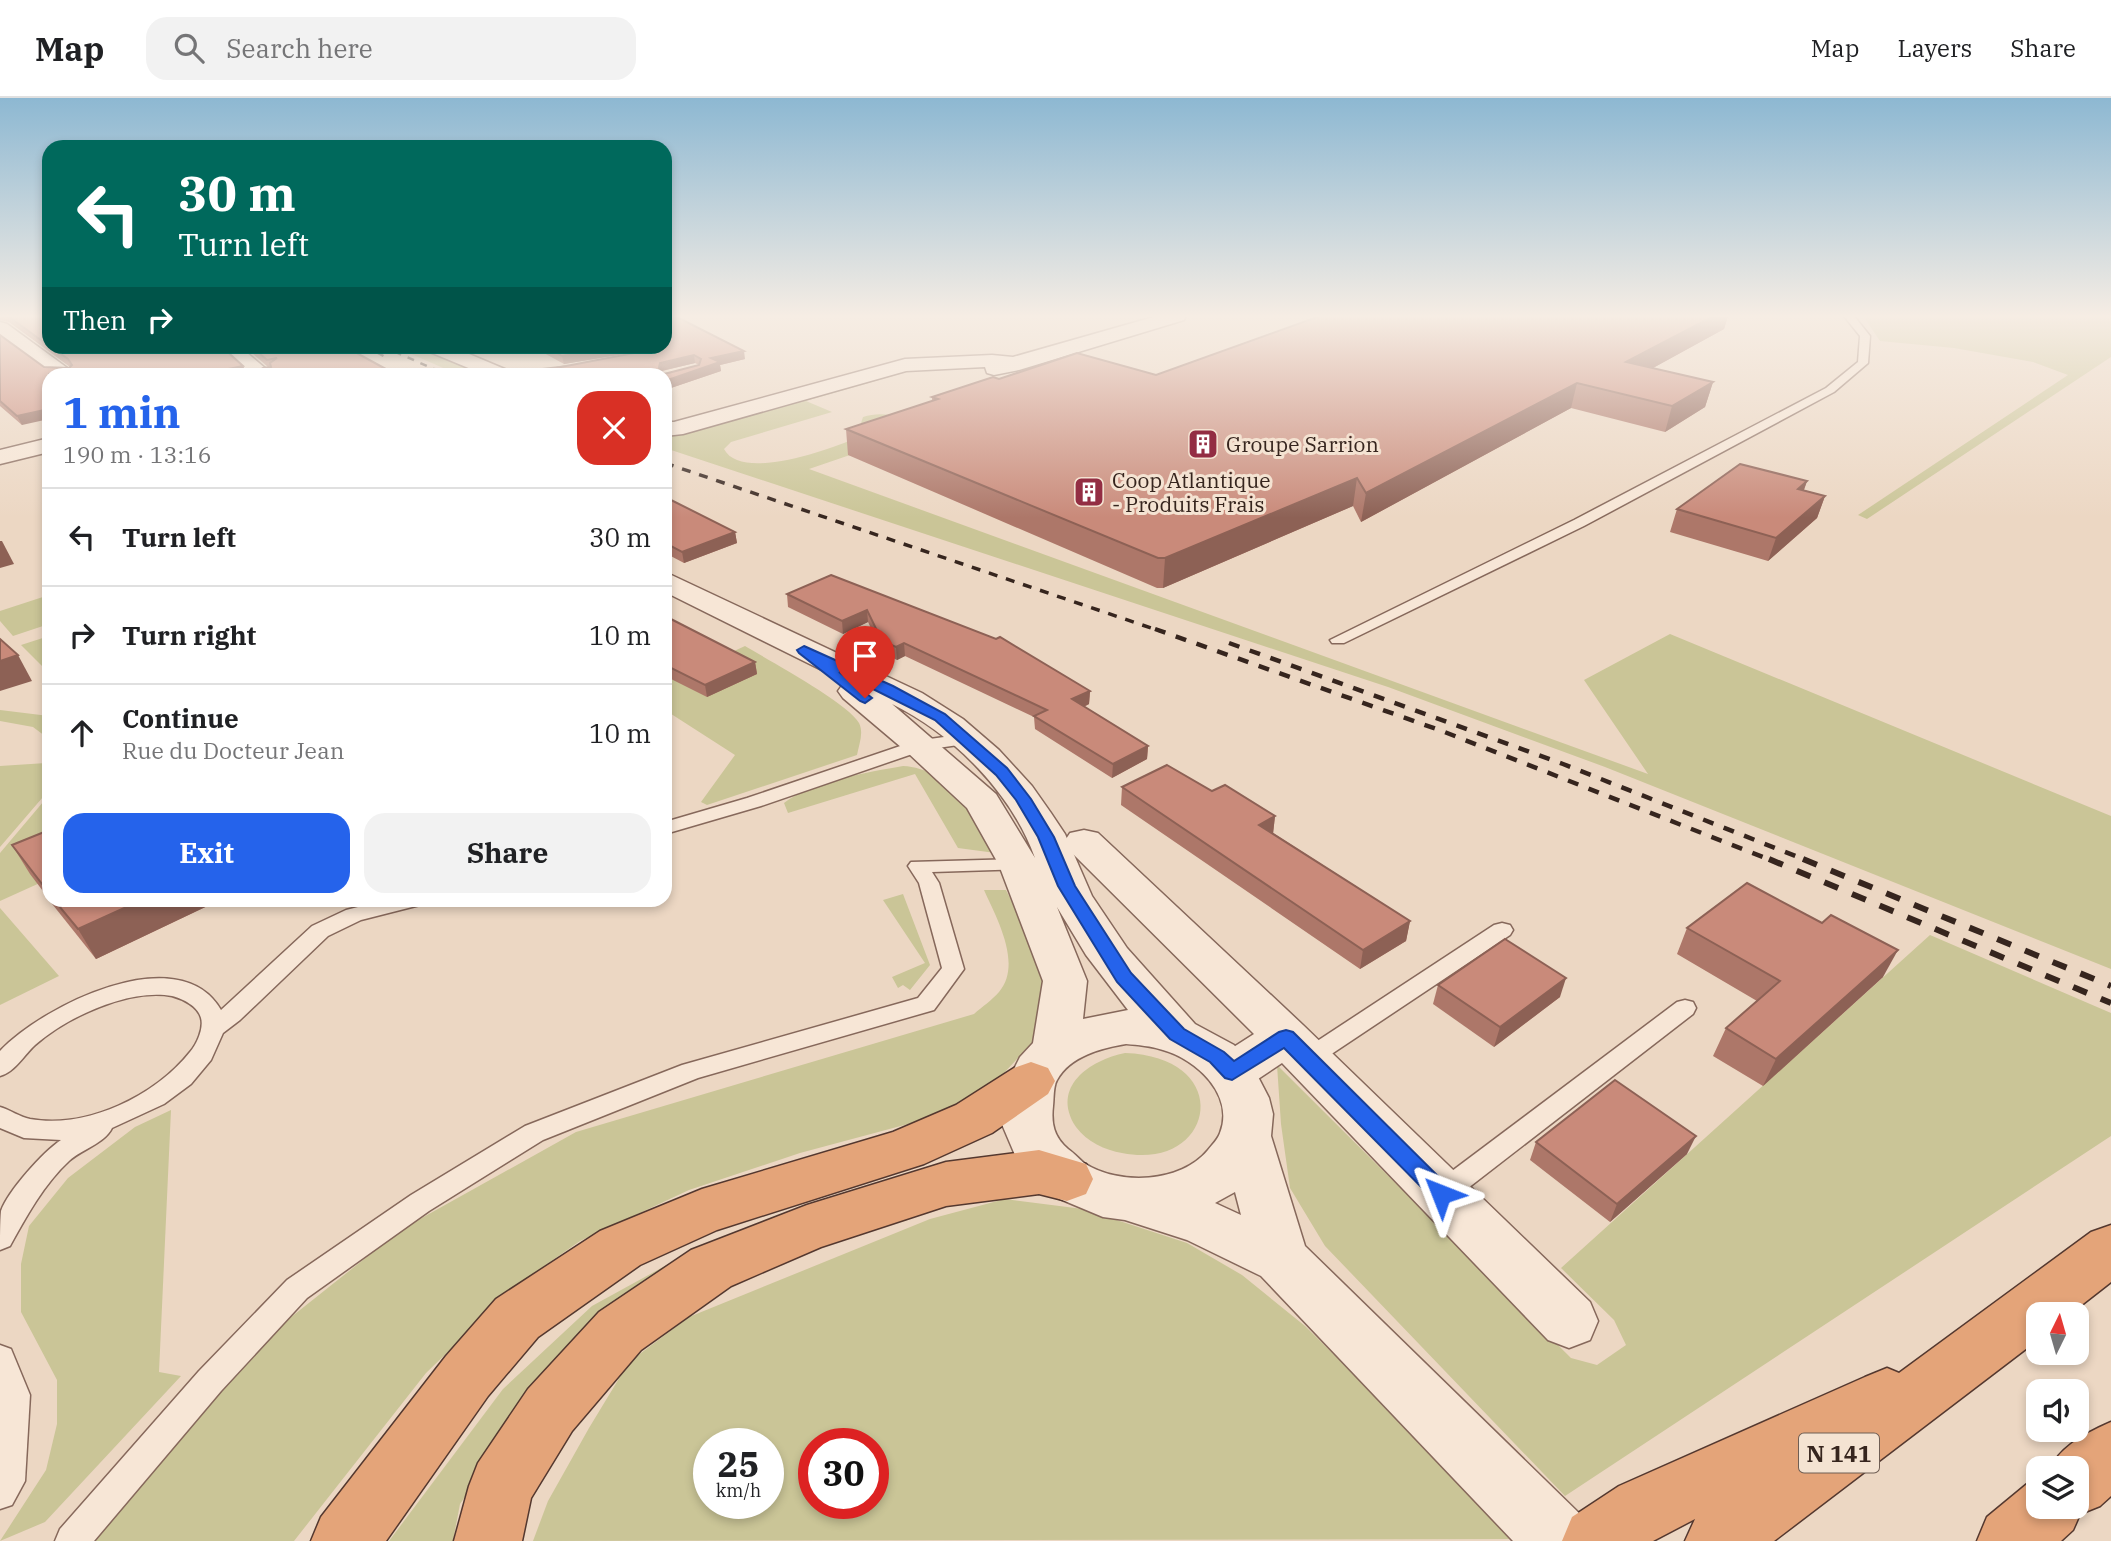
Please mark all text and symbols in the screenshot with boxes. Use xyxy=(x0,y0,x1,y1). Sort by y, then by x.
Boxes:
search box xyxy=(146,17,636,80)
text: Map xyxy=(35,27,104,70)
icon: search xyxy=(170,29,208,67)
text: Search here xyxy=(226,31,373,65)
text: Map xyxy=(1811,32,1859,64)
text: Layers xyxy=(1897,32,1972,64)
text: Share xyxy=(2010,32,2076,64)
text: 30 m xyxy=(178,161,296,224)
icon: left xyxy=(63,168,154,259)
text: Turn left xyxy=(178,223,309,265)
icon: right xyxy=(141,301,179,339)
text: Then xyxy=(63,303,127,337)
text: 1 min xyxy=(63,385,181,440)
button: close xyxy=(577,391,651,465)
building icon: Groupe Sarrion xyxy=(1186,427,1220,461)
place label: Groupe Sarrion xyxy=(1226,430,1379,458)
text: 190 m · 13:16 xyxy=(63,439,212,469)
place label: Coop Atlantique - Produits Frais xyxy=(1112,466,1271,518)
building icon: Coop Atlantique - Produits Frais xyxy=(1072,475,1106,509)
icon: left xyxy=(63,518,101,556)
text: Turn left xyxy=(122,520,236,554)
text: 30 m xyxy=(589,520,651,554)
icon: right xyxy=(63,616,101,654)
text: Turn right xyxy=(122,618,256,652)
text: 10 m xyxy=(589,618,651,652)
pin xyxy=(835,626,895,698)
icon: arrive xyxy=(846,637,884,675)
text: Continue xyxy=(122,701,239,735)
icon: ahead xyxy=(63,714,101,752)
text: 10 m xyxy=(589,716,651,750)
text: Rue du Docteur Jean xyxy=(122,735,344,765)
button: Exit xyxy=(63,813,350,893)
button: Share xyxy=(364,813,651,893)
position arrow xyxy=(1404,1157,1478,1231)
north arrow xyxy=(2026,1302,2090,1365)
map controls xyxy=(2026,1302,2089,1519)
button: sound xyxy=(2026,1379,2089,1442)
speed limit sign: 30 xyxy=(798,1428,889,1519)
road number: N 141 xyxy=(1799,1434,1879,1472)
text: 25 xyxy=(717,1441,760,1487)
button: layers xyxy=(2026,1456,2089,1519)
text: km/h xyxy=(716,1479,761,1502)

